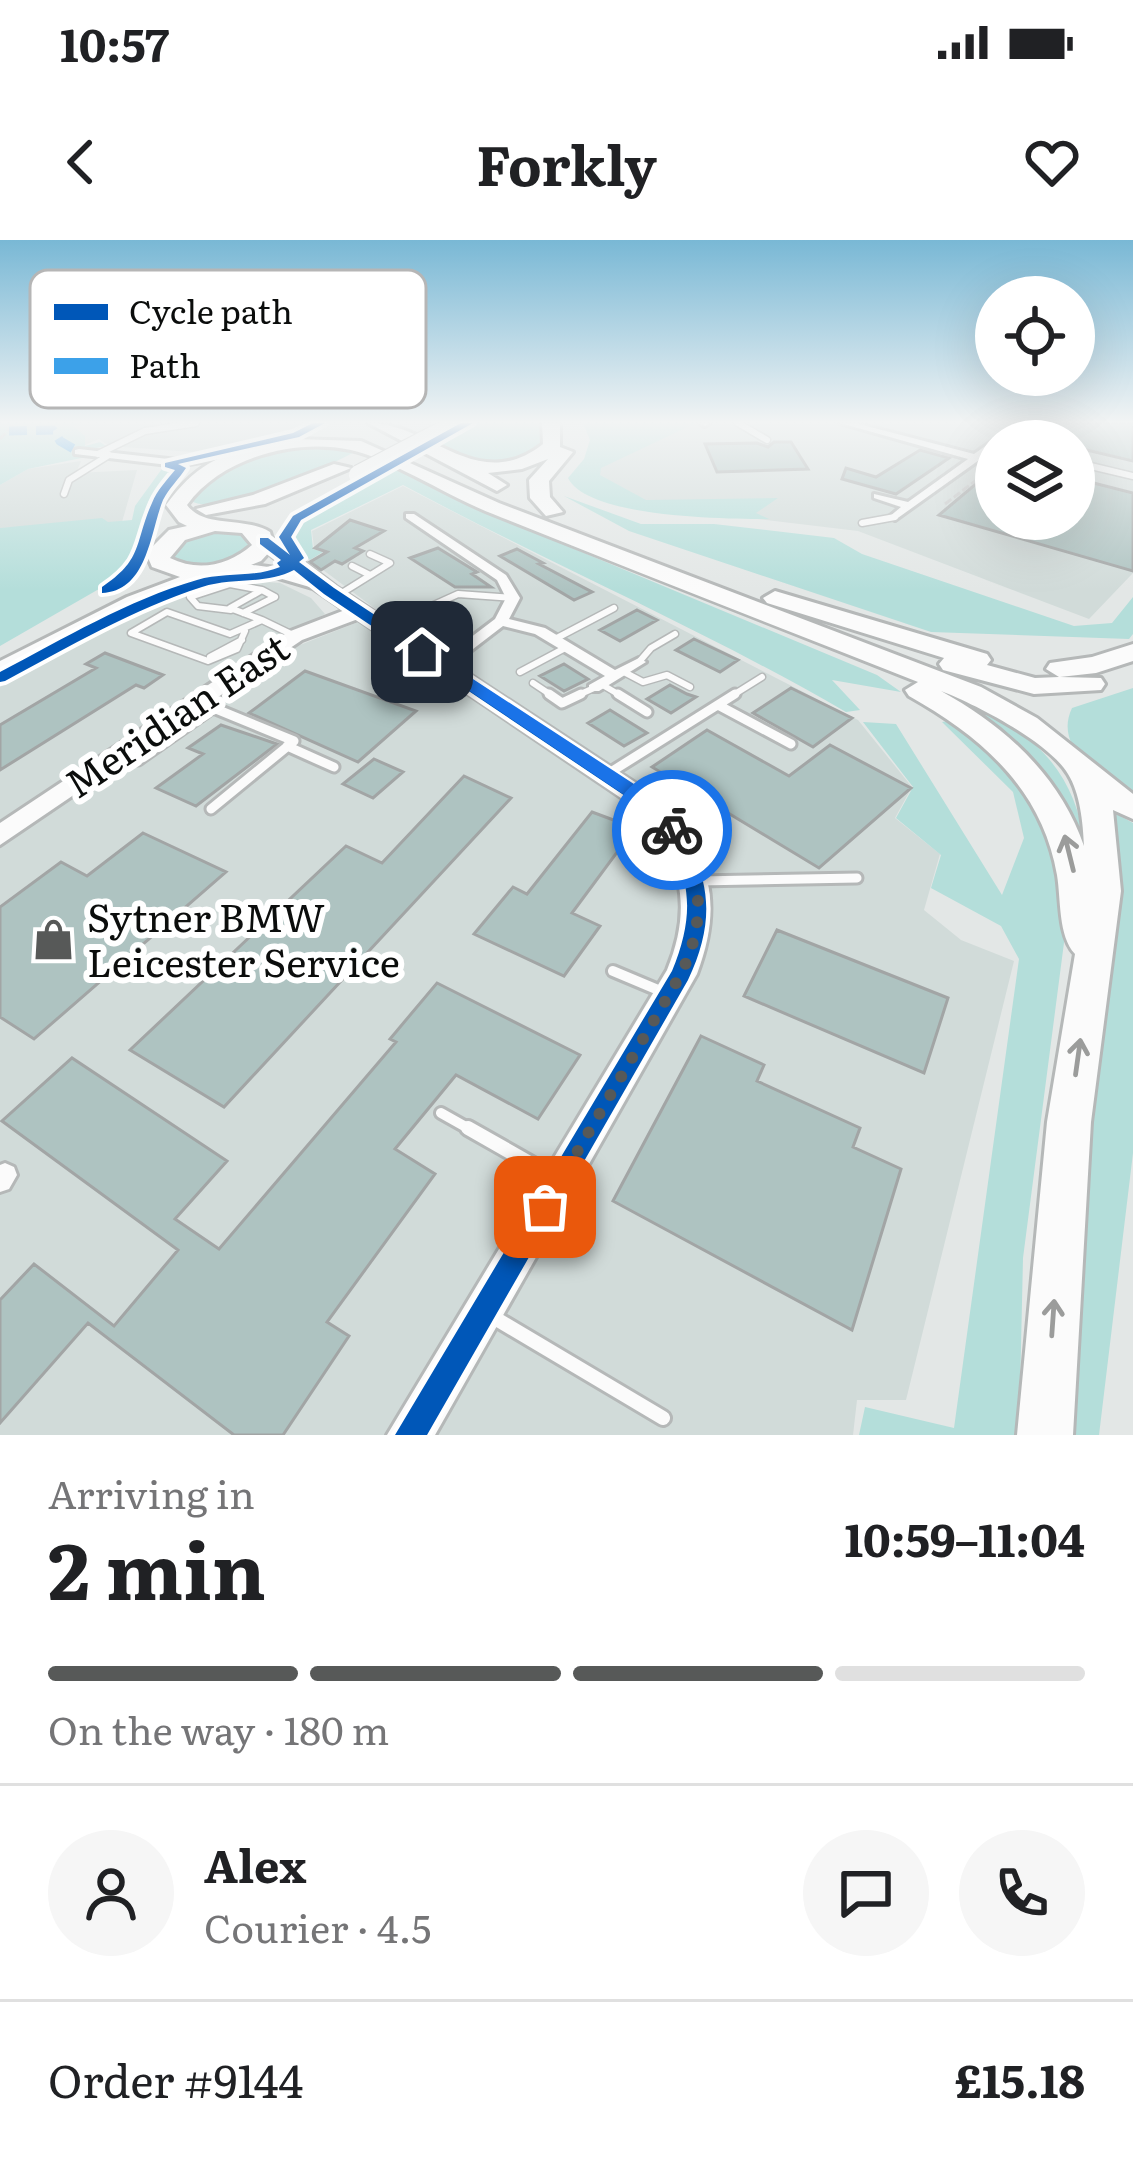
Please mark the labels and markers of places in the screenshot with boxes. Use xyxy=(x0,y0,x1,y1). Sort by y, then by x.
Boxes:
pin xyxy=(371,601,473,703)
place label: Sytner BMW Leicester Service xyxy=(87,886,400,989)
shop icon: Sytner BMW Leicester Service xyxy=(30,917,76,963)
pin xyxy=(494,1156,596,1258)

